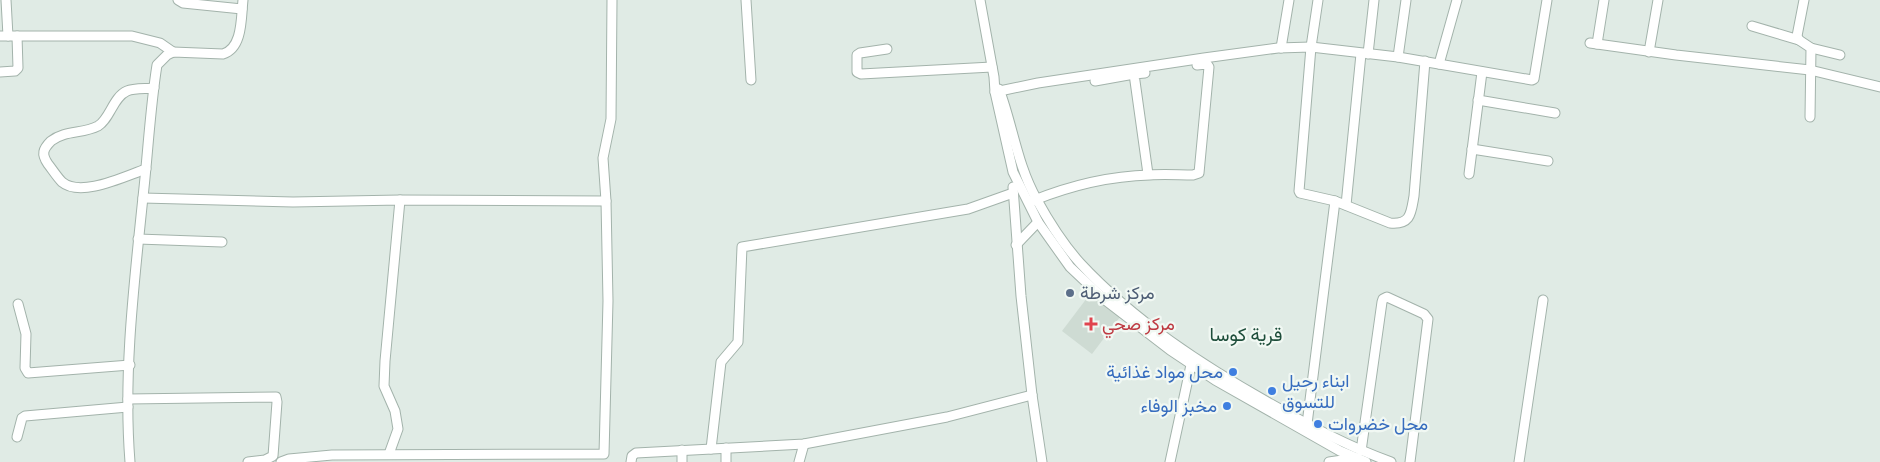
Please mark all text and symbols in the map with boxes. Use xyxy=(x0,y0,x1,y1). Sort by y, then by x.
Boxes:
place label: مركز شرطة xyxy=(1080,282,1155,304)
marker: مركز شرطة xyxy=(1064,287,1076,299)
place label: مركز صحي xyxy=(1102,313,1175,339)
marker: مركز صحي xyxy=(1084,317,1098,331)
district label: قرية كوسا xyxy=(1210,323,1282,347)
place label: محل مواد غذائية xyxy=(1106,361,1223,383)
marker: محل مواد غذائية xyxy=(1227,366,1239,378)
place label: ابناء رحيل للتسوق xyxy=(1282,370,1350,413)
marker: ابناء رحيل للتسوق xyxy=(1266,385,1278,397)
place label: مخبز الوفاء xyxy=(1140,395,1217,417)
marker: مخبز الوفاء xyxy=(1221,400,1233,412)
place label: محل خضروات xyxy=(1328,413,1428,435)
marker: محل خضروات xyxy=(1312,418,1324,430)

